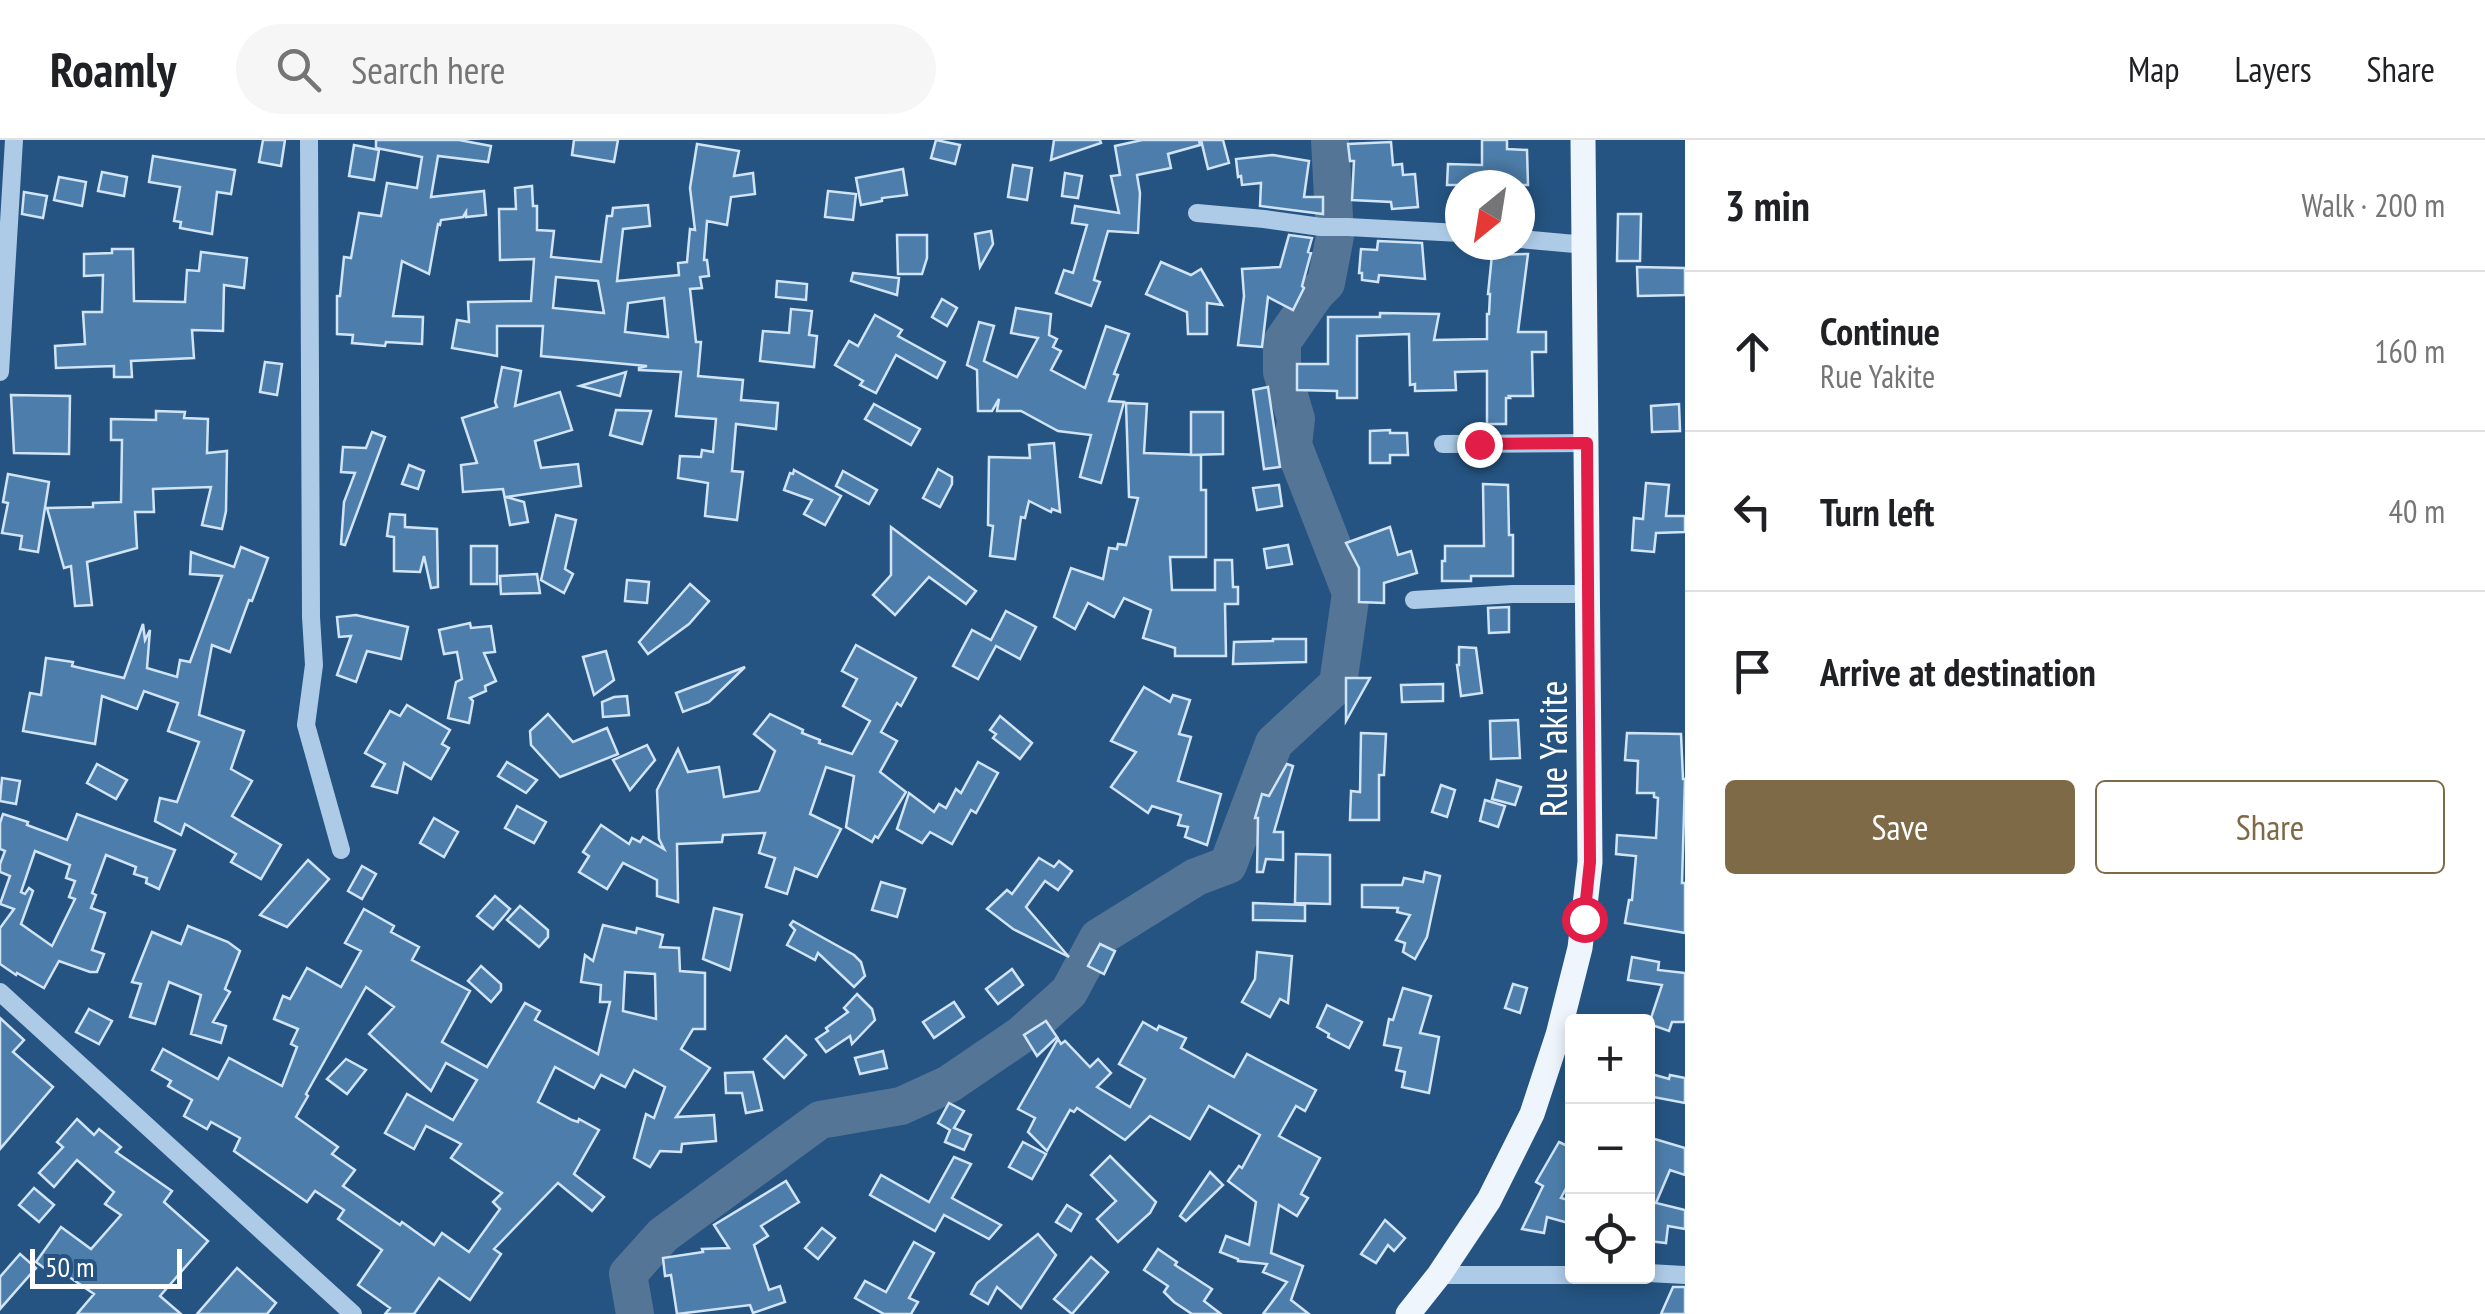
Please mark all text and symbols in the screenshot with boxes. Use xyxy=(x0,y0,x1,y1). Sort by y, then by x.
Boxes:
search box xyxy=(236,24,936,114)
text: Roamly xyxy=(50,38,176,100)
icon: search xyxy=(271,42,326,97)
text: Search here xyxy=(351,45,506,94)
text: Map xyxy=(2128,46,2179,92)
text: Layers xyxy=(2234,46,2312,92)
text: Share xyxy=(2367,46,2435,92)
north arrow xyxy=(1445,170,1535,260)
text: 3 min xyxy=(1725,178,1810,233)
text: Walk · 200 m xyxy=(2301,184,2445,226)
text: Continue xyxy=(1820,306,1940,355)
icon: ahead xyxy=(1725,324,1780,379)
text: 160 m xyxy=(2374,330,2445,372)
text: Rue Yakite xyxy=(1820,355,1935,397)
route end xyxy=(1457,422,1503,468)
icon: left xyxy=(1725,484,1780,539)
text: Turn left xyxy=(1820,487,1934,536)
text: 40 m xyxy=(2389,490,2445,532)
icon: arrive xyxy=(1725,644,1780,699)
text: Arrive at destination xyxy=(1820,647,2096,696)
street label: Rue Yakite xyxy=(1528,681,1577,817)
button: Save xyxy=(1725,780,2075,874)
button: Share xyxy=(2095,780,2445,874)
route start xyxy=(1562,897,1608,943)
map controls xyxy=(1565,1014,1655,1284)
button: + xyxy=(1565,1014,1655,1104)
button: − xyxy=(1565,1104,1655,1194)
button: locate xyxy=(1565,1194,1655,1284)
scale bar xyxy=(30,1244,182,1288)
text: 50 m xyxy=(45,1248,94,1285)

